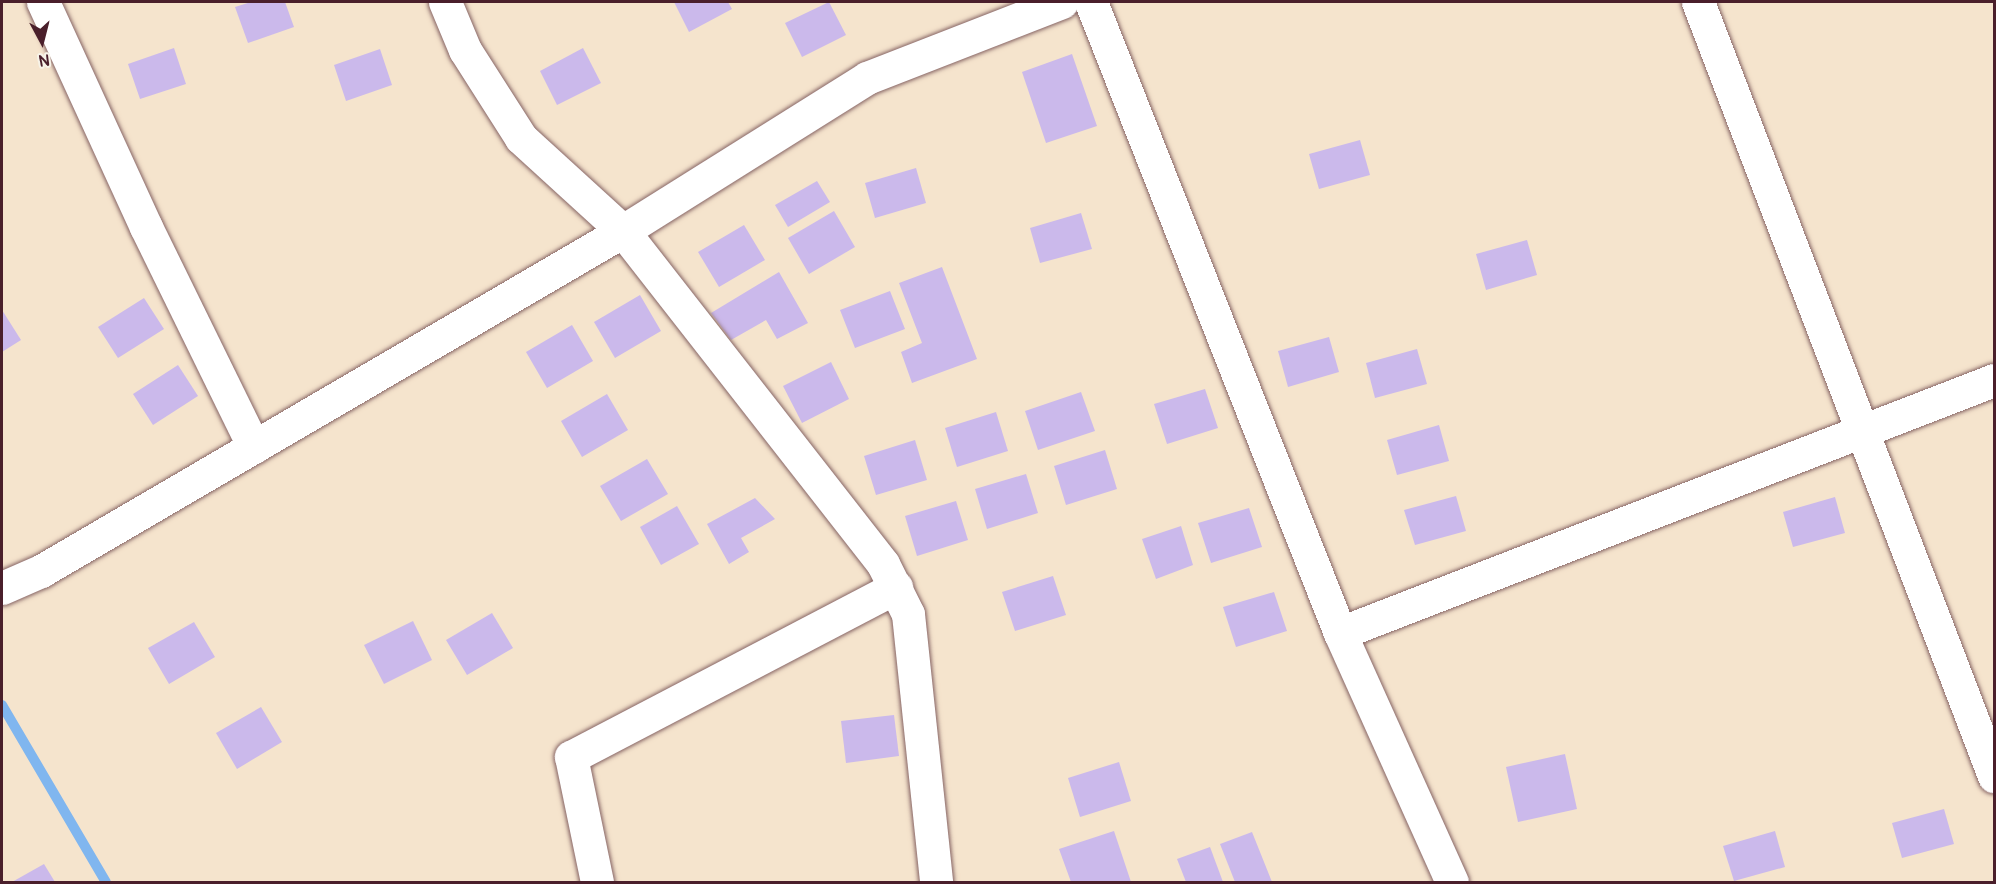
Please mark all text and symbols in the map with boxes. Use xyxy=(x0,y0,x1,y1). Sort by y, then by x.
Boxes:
north arrow xyxy=(12,12,72,72)
text: N xyxy=(38,49,51,70)

